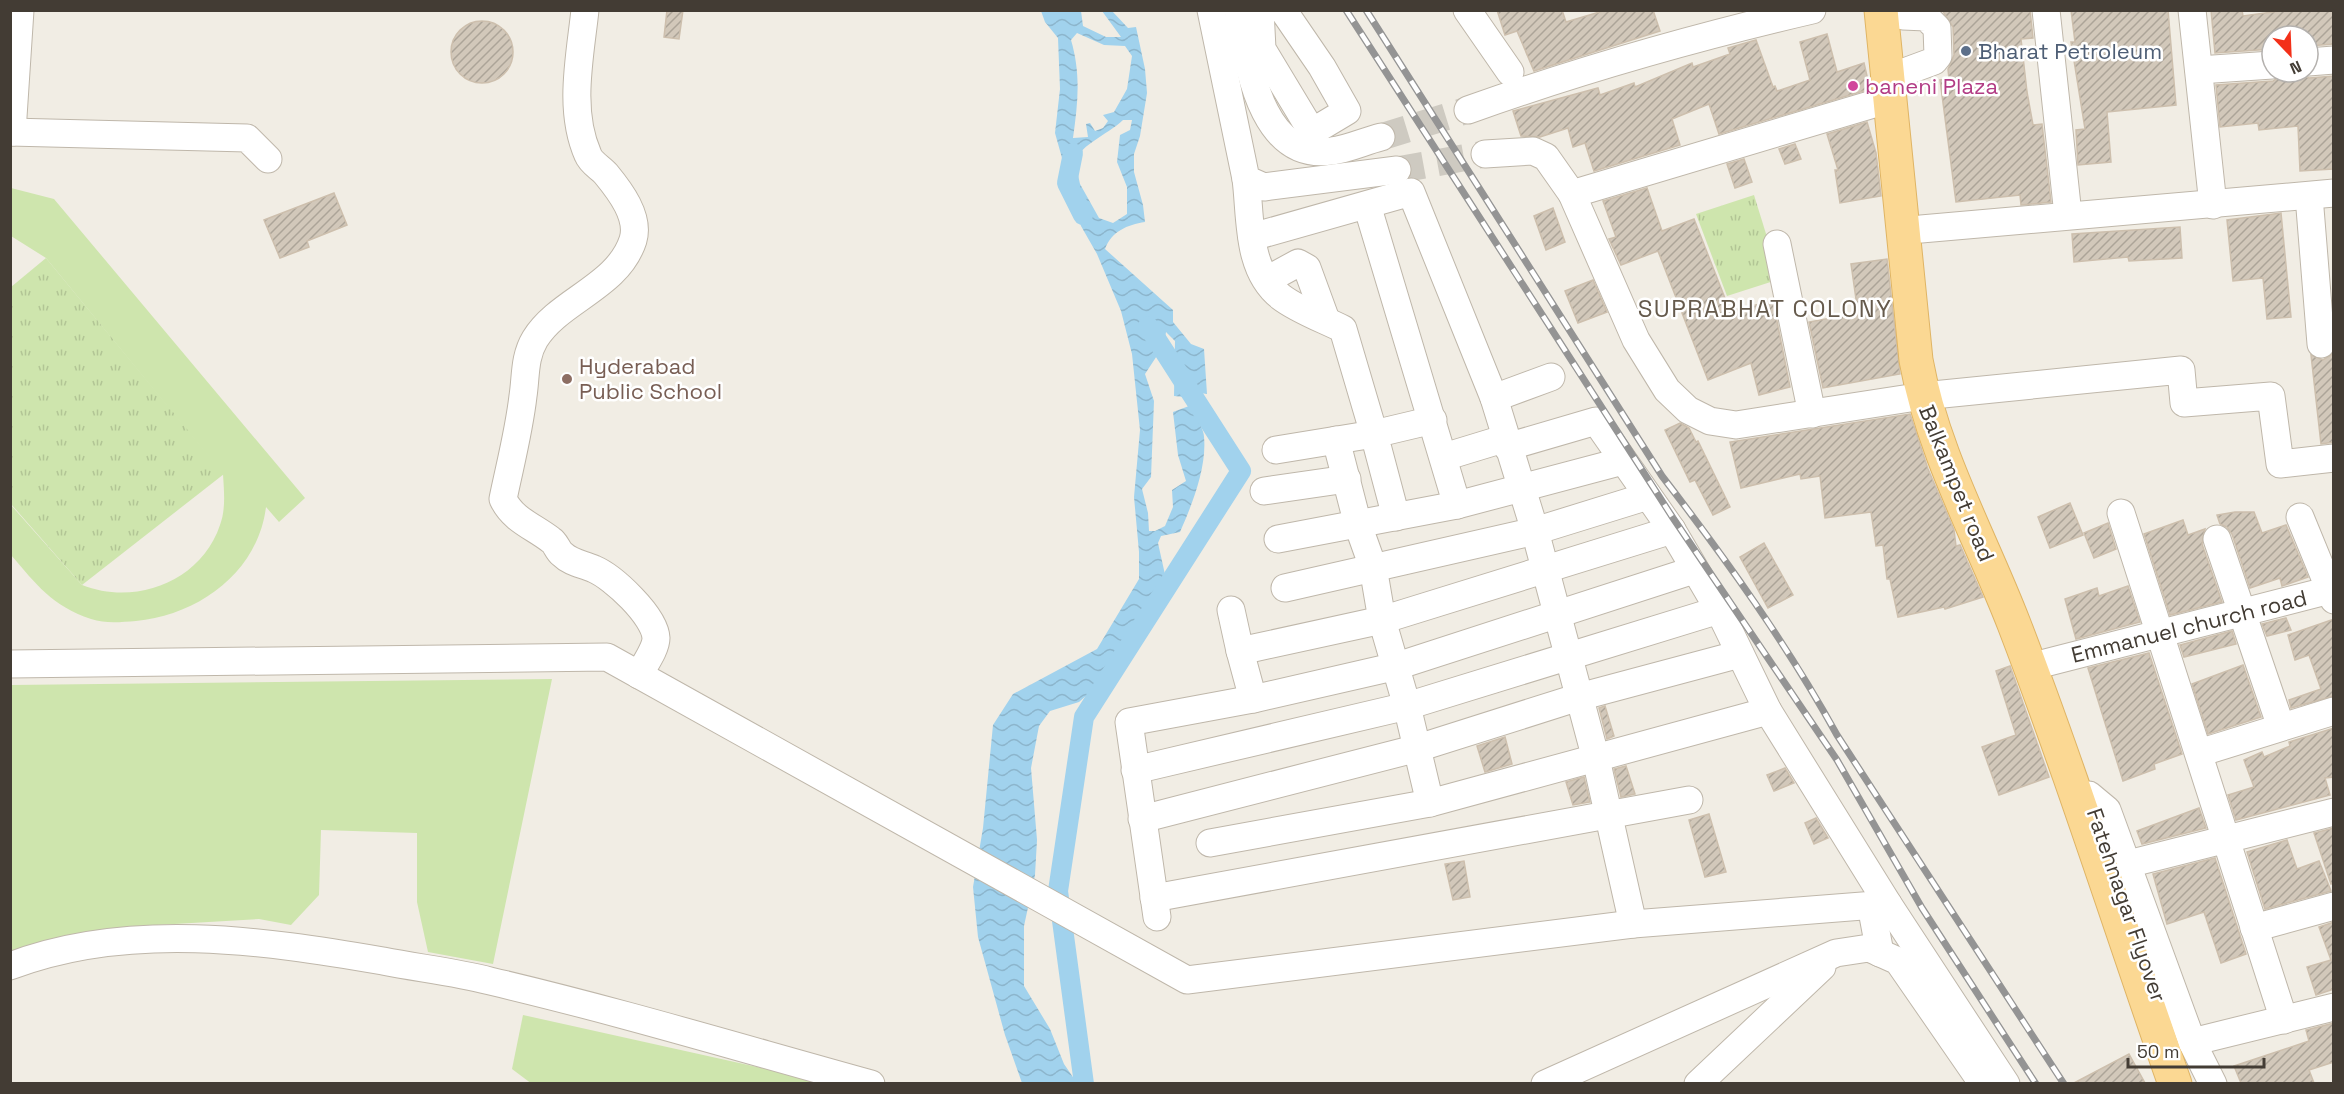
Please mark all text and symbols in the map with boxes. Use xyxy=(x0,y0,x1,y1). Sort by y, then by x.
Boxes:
north arrow xyxy=(2260,24,2320,84)
place label: Bharat Petroleum xyxy=(1978,37,2162,65)
marker: Bharat Petroleum xyxy=(1959,44,1973,58)
text: N xyxy=(2287,56,2305,79)
place label: baneni Plaza xyxy=(1865,72,1999,100)
marker: baneni Plaza xyxy=(1846,79,1860,93)
district label: SUPRABHAT COLONY xyxy=(1638,293,1892,324)
place label: Hyderabad Public School xyxy=(579,352,722,405)
marker: Hyderabad Public School xyxy=(560,372,574,386)
street label: Balkampet road xyxy=(1913,401,2001,565)
street label: Emmanuel church road xyxy=(2068,583,2310,669)
street label: Fatehnagar Flyover xyxy=(2081,804,2173,1006)
scale bar xyxy=(2128,1031,2264,1069)
text: 50 m xyxy=(2137,1040,2179,1063)

